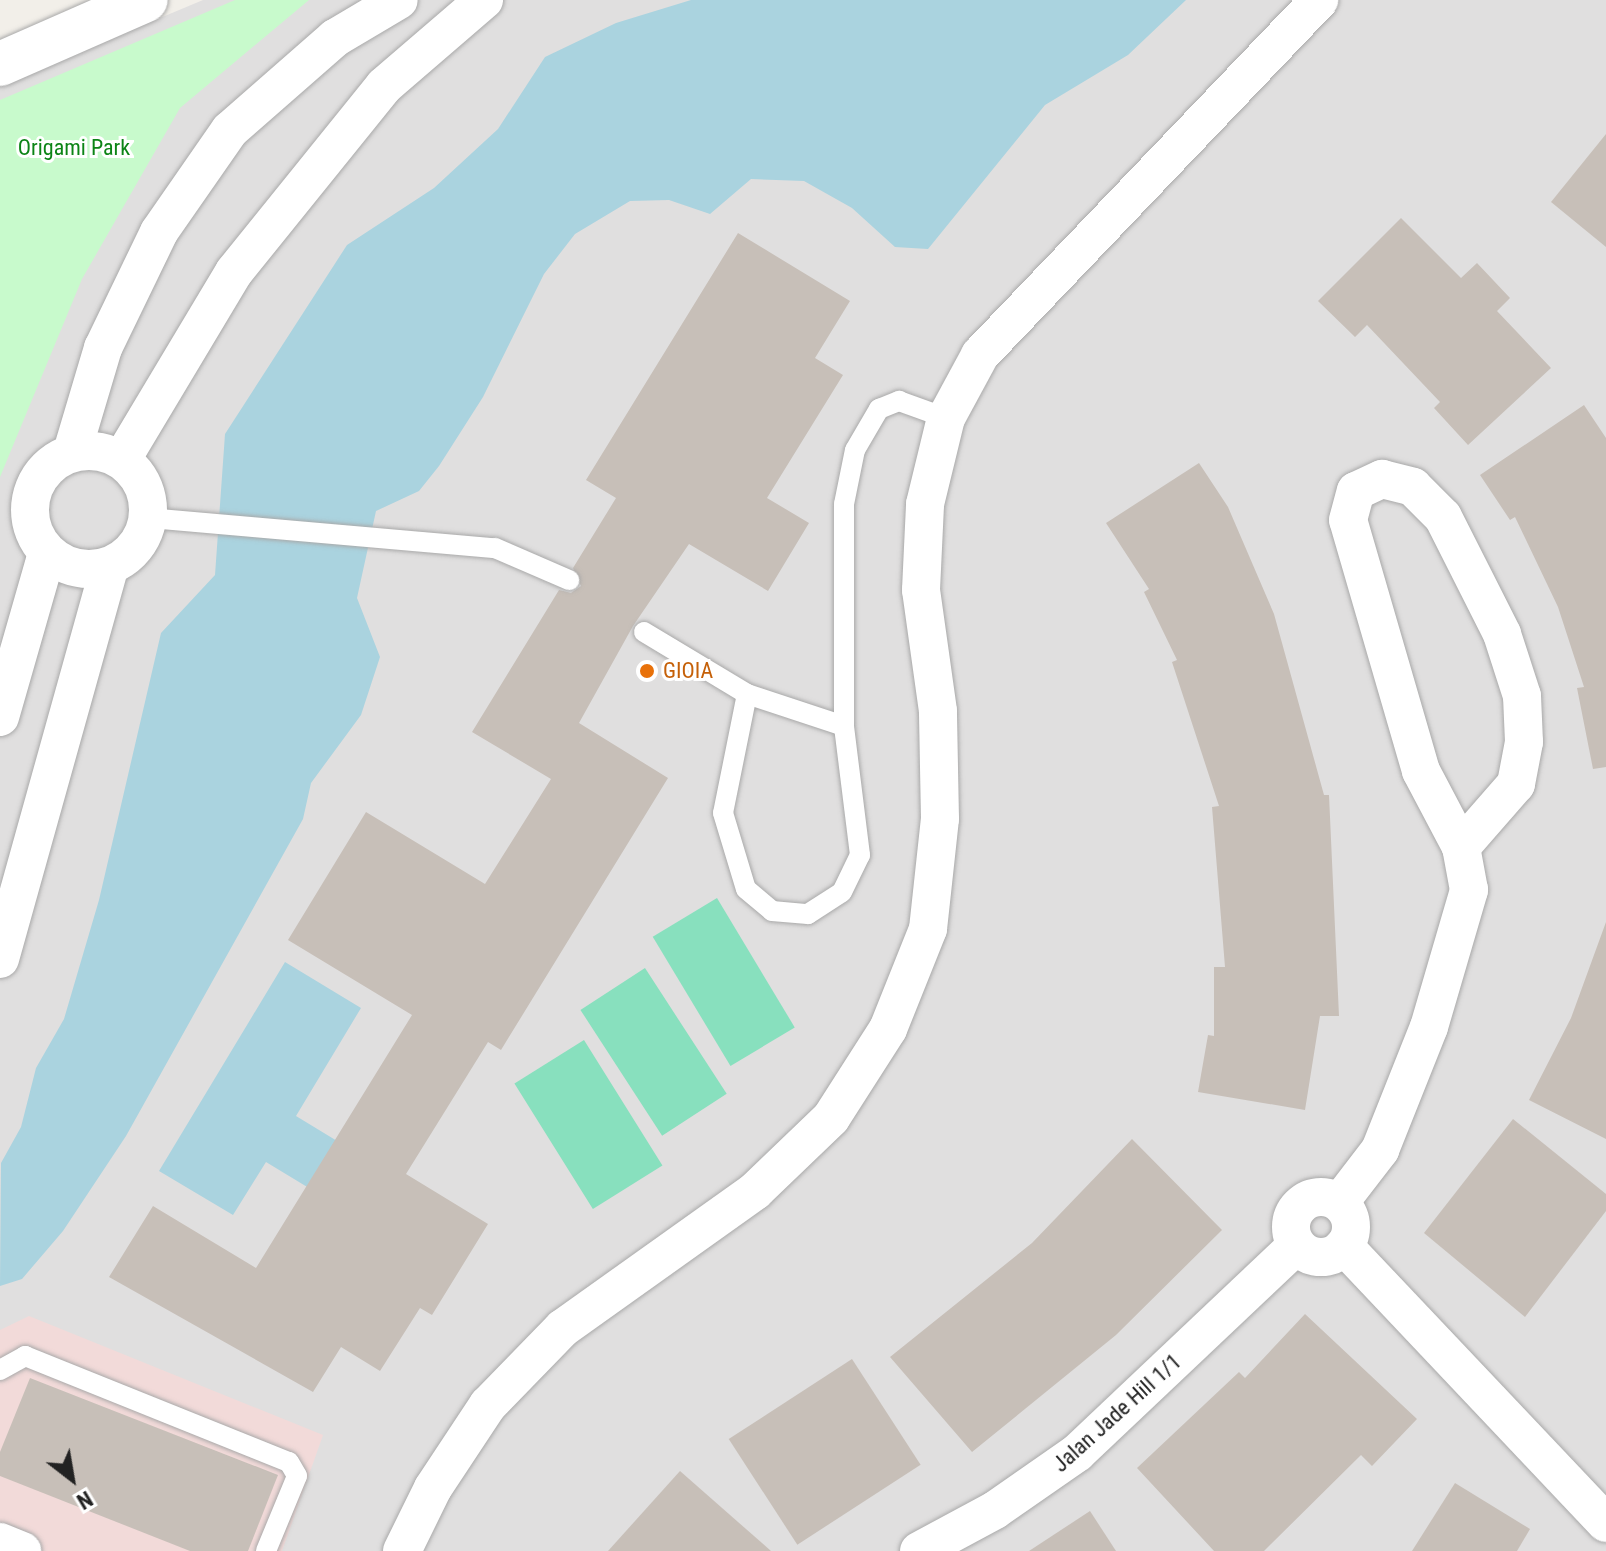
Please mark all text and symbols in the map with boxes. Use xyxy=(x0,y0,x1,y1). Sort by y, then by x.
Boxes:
park label: Origami Park xyxy=(18,135,130,161)
place label: GIOIA xyxy=(663,658,713,684)
marker: GIOIA xyxy=(638,662,656,680)
street label: Jalan Jade Hill 1/1 xyxy=(1047,1348,1187,1478)
north arrow xyxy=(32,1439,112,1519)
text: N xyxy=(72,1486,97,1514)

